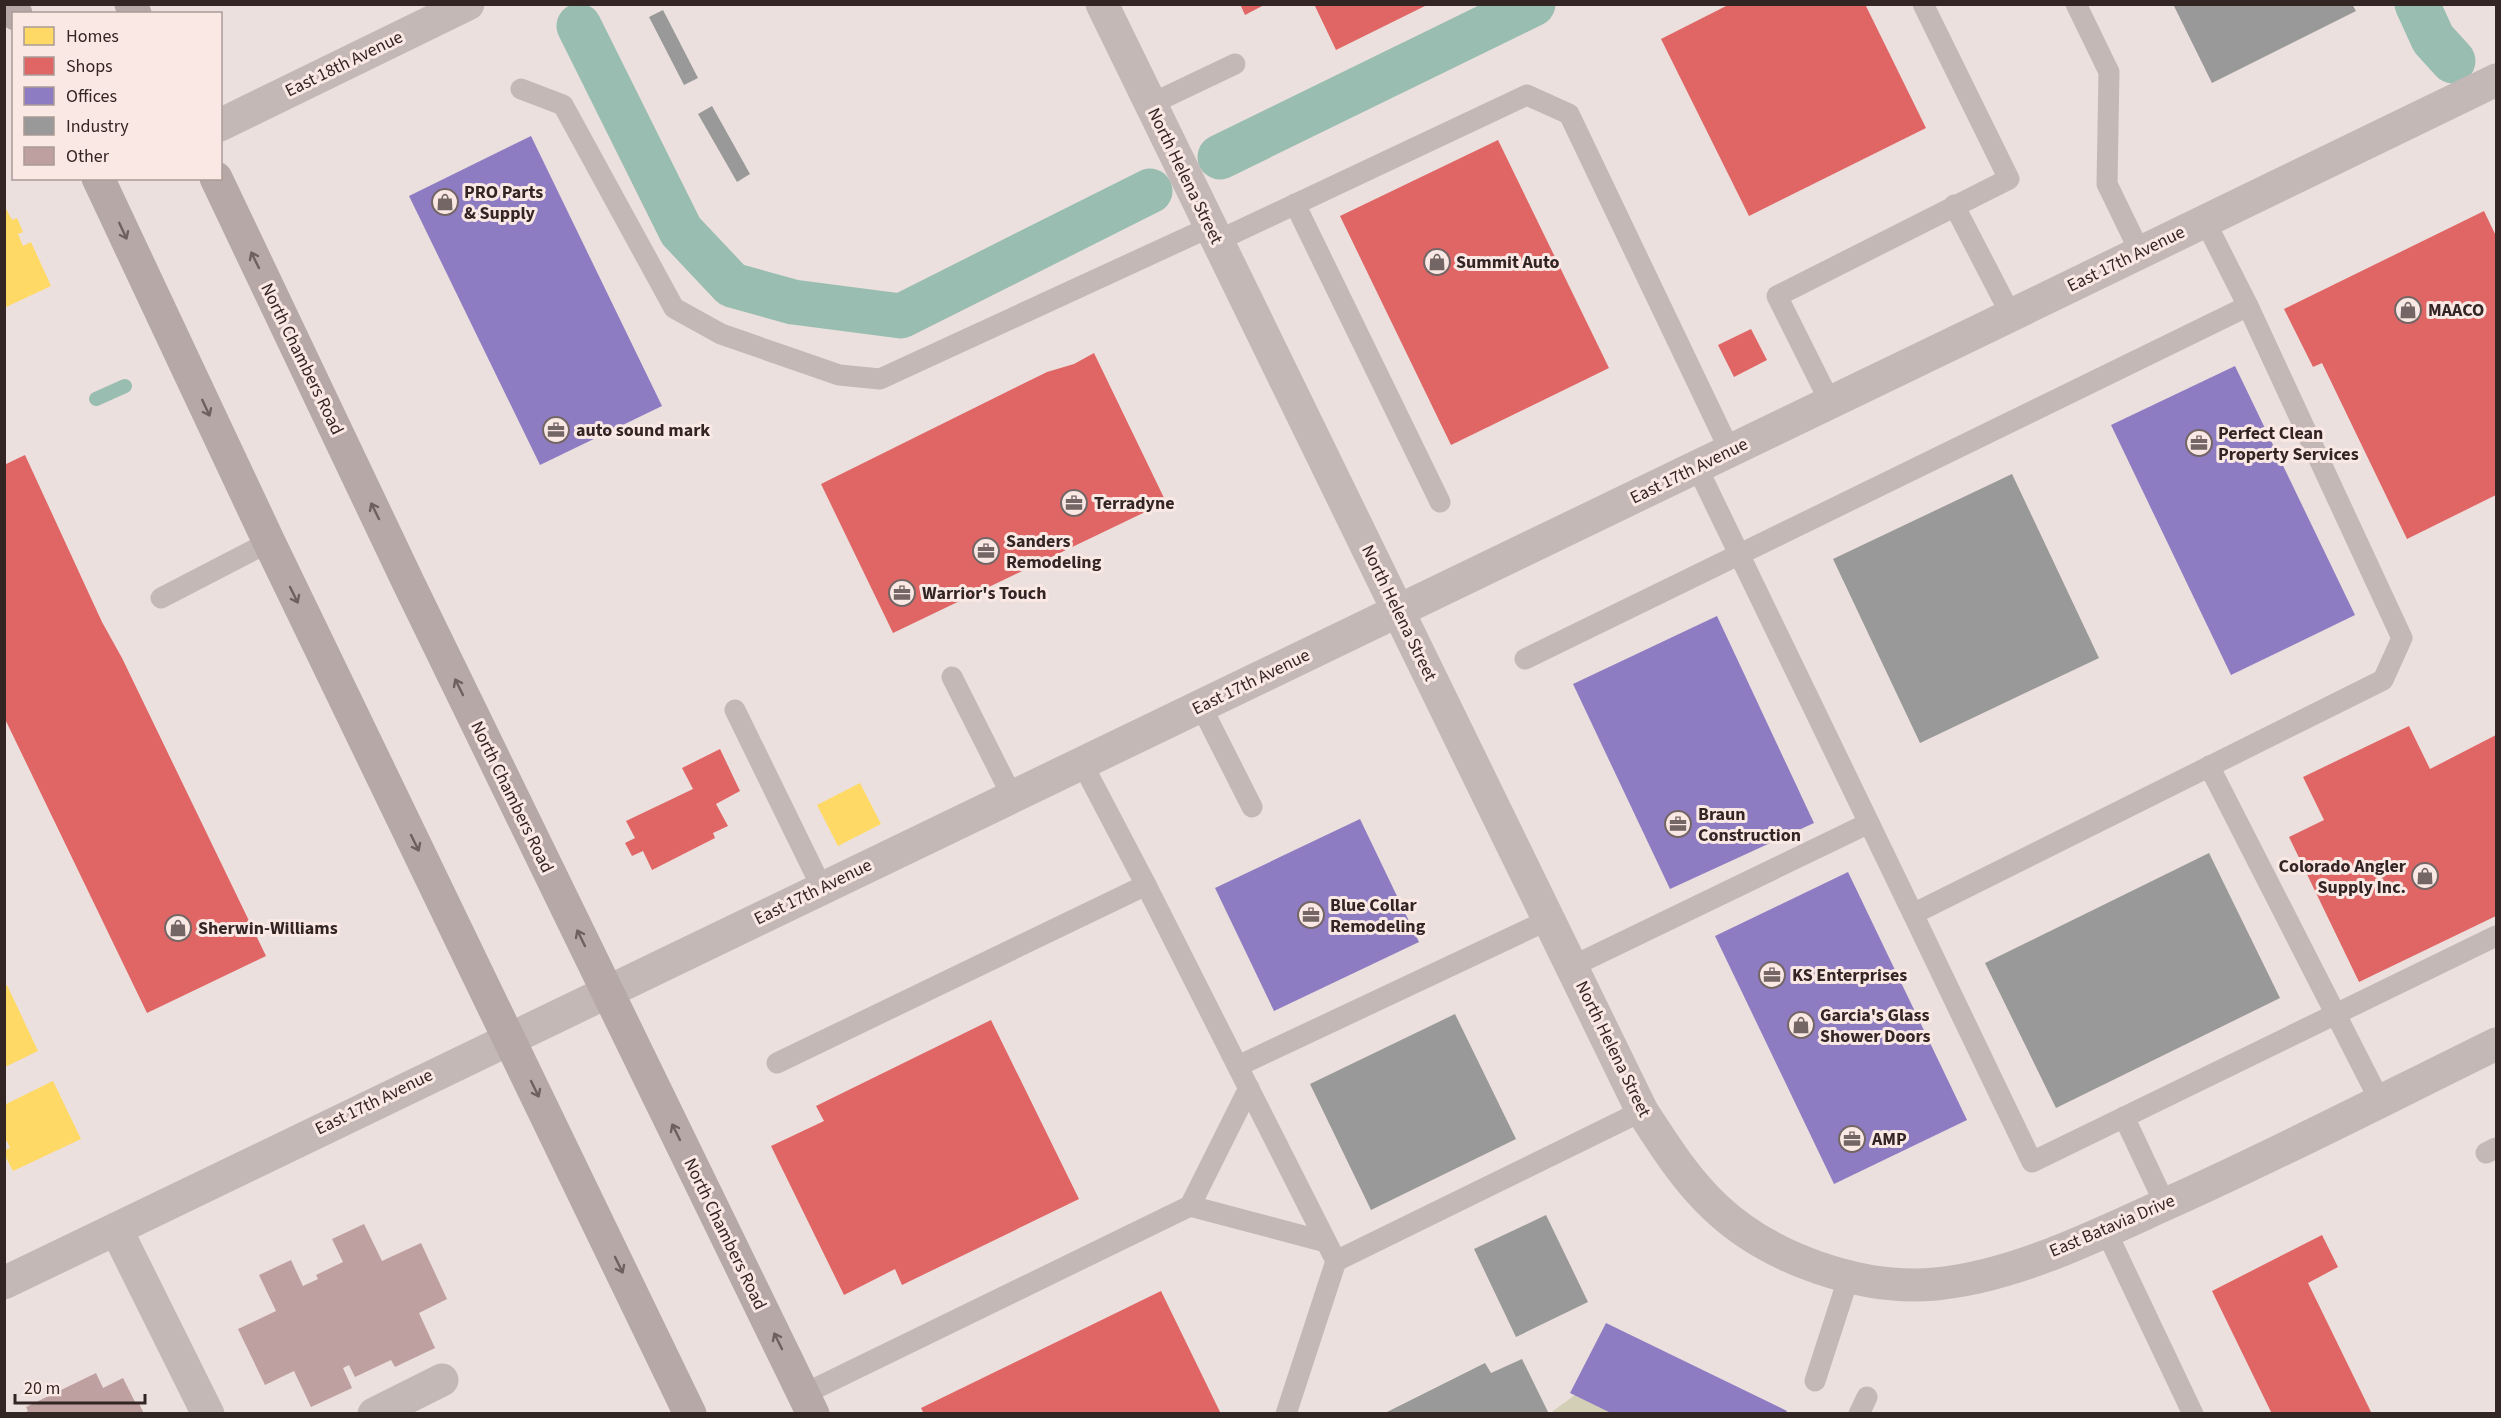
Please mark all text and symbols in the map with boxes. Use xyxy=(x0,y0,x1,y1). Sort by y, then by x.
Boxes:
legend xyxy=(12,12,222,180)
text: Homes xyxy=(66,24,119,49)
street label: East 18th Avenue xyxy=(281,25,407,103)
text: Shops xyxy=(66,54,113,79)
text: Offices xyxy=(66,84,117,109)
street label: North Helena Street xyxy=(1141,104,1229,248)
text: Industry xyxy=(66,114,129,139)
text: Other xyxy=(66,144,110,169)
place label: PRO Parts & Supply xyxy=(464,180,543,226)
shop icon: PRO Parts & Supply xyxy=(430,187,460,217)
street label: East 17th Avenue xyxy=(2063,220,2189,298)
one-way arrow xyxy=(117,222,129,240)
shop icon: Summit Auto xyxy=(1422,247,1452,277)
place label: Summit Auto xyxy=(1456,250,1560,275)
one-way arrow xyxy=(248,251,260,269)
street label: North Chambers Road xyxy=(254,279,350,439)
shop icon: MAACO xyxy=(2393,295,2423,325)
place label: MAACO xyxy=(2428,298,2484,323)
one-way arrow xyxy=(201,399,212,417)
office icon: auto sound mark xyxy=(541,415,571,445)
place label: auto sound mark xyxy=(576,418,710,443)
place label: Perfect Clean Property Services xyxy=(2218,421,2359,467)
office icon: Perfect Clean Property Services xyxy=(2184,428,2214,458)
street label: East 17th Avenue xyxy=(1626,432,1752,510)
office icon: Terradyne xyxy=(1059,488,1089,518)
place label: Terradyne xyxy=(1094,491,1175,516)
one-way arrow xyxy=(369,503,381,521)
place label: Sanders Remodeling xyxy=(1006,529,1102,575)
office icon: Sanders Remodeling xyxy=(971,536,1001,566)
street label: North Helena Street xyxy=(1355,541,1443,685)
office icon: Warrior's Touch xyxy=(887,578,917,608)
place label: Warrior's Touch xyxy=(922,581,1047,606)
one-way arrow xyxy=(289,585,301,603)
street label: East 17th Avenue xyxy=(1188,643,1314,721)
one-way arrow xyxy=(453,679,464,697)
street label: North Chambers Road xyxy=(464,717,560,877)
place label: Braun Construction xyxy=(1698,802,1801,848)
office icon: Braun Construction xyxy=(1663,809,1693,839)
one-way arrow xyxy=(410,833,421,851)
street label: East 17th Avenue xyxy=(750,853,876,931)
place label: Colorado Angler Supply Inc. xyxy=(2278,854,2407,900)
shop icon: Colorado Angler Supply Inc. xyxy=(2410,861,2440,891)
place label: Blue Collar Remodeling xyxy=(1330,893,1426,939)
office icon: Blue Collar Remodeling xyxy=(1296,900,1326,930)
shop icon: Sherwin-Williams xyxy=(163,913,193,943)
place label: Sherwin-Williams xyxy=(198,916,338,941)
one-way arrow xyxy=(575,930,586,948)
office icon: KS Enterprises xyxy=(1757,960,1787,990)
place label: KS Enterprises xyxy=(1792,963,1907,988)
street label: North Helena Street xyxy=(1569,977,1657,1121)
place label: Garcia's Glass Shower Doors xyxy=(1820,1003,1930,1049)
shop icon: Garcia's Glass Shower Doors xyxy=(1786,1010,1816,1040)
street label: East 17th Avenue xyxy=(311,1063,437,1141)
one-way arrow xyxy=(529,1079,541,1097)
one-way arrow xyxy=(669,1124,681,1142)
office icon: AMP xyxy=(1837,1124,1867,1154)
place label: AMP xyxy=(1871,1127,1907,1152)
street label: North Chambers Road xyxy=(677,1154,773,1314)
street label: East Batavia Drive xyxy=(2045,1188,2179,1264)
one-way arrow xyxy=(613,1255,625,1273)
one-way arrow xyxy=(772,1333,783,1351)
scale bar xyxy=(15,1367,146,1405)
text: 20 m xyxy=(24,1376,60,1401)

